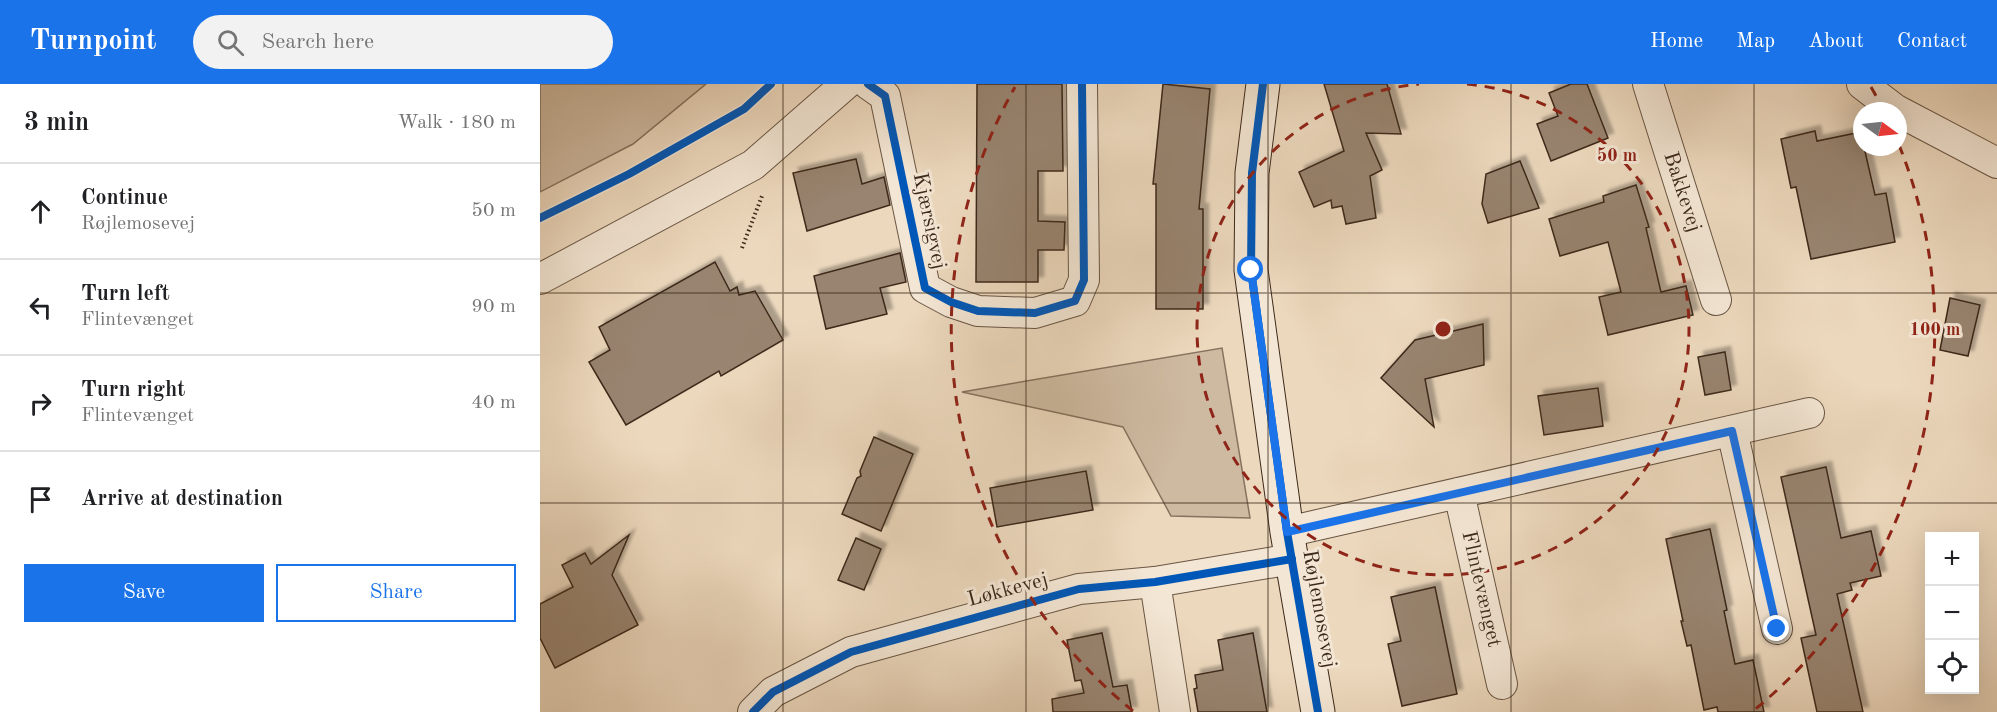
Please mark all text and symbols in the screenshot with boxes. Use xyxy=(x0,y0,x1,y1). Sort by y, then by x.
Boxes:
search box xyxy=(193,15,613,69)
icon: search xyxy=(214,26,247,59)
text: Turnpoint xyxy=(30,28,157,56)
text: Search here xyxy=(262,31,374,53)
text: Home xyxy=(1650,31,1703,52)
text: Map xyxy=(1736,31,1775,52)
text: About xyxy=(1808,31,1864,52)
text: Contact xyxy=(1897,31,1967,52)
north arrow xyxy=(1853,102,1907,156)
text: 3 min xyxy=(24,110,89,136)
text: Walk · 180 m xyxy=(397,113,516,133)
text: 50 m xyxy=(1597,147,1637,165)
street label: Bakkevej xyxy=(1659,149,1705,235)
street label: Kjærsigvej xyxy=(908,171,950,271)
text: Continue xyxy=(81,187,168,209)
icon: ahead xyxy=(24,195,57,228)
text: 50 m xyxy=(471,201,516,221)
text: Røjlemosevej xyxy=(81,214,195,234)
route start xyxy=(1237,256,1263,282)
text: Turn left xyxy=(81,283,170,305)
icon: left xyxy=(24,291,57,324)
text: 90 m xyxy=(471,297,516,317)
text: Flintevænget xyxy=(81,310,194,330)
centre of rings xyxy=(1433,319,1453,339)
text: 100 m xyxy=(1910,321,1960,339)
text: Turn right xyxy=(81,379,185,401)
icon: right xyxy=(24,387,57,420)
text: 40 m xyxy=(471,393,516,413)
text: Flintevænget xyxy=(81,406,194,426)
icon: arrive xyxy=(24,483,57,516)
text: Arrive at destination xyxy=(81,488,283,510)
street label: Flintevænget xyxy=(1457,529,1505,649)
map controls xyxy=(1925,532,1979,694)
button: + xyxy=(1925,532,1979,586)
street label: Røjlemosevej xyxy=(1298,548,1340,670)
button: Save xyxy=(24,564,264,622)
button: Share xyxy=(276,564,516,622)
street label: Løkkevej xyxy=(965,569,1051,611)
button: − xyxy=(1925,586,1979,640)
route end xyxy=(1763,615,1789,641)
button: locate xyxy=(1925,640,1979,694)

